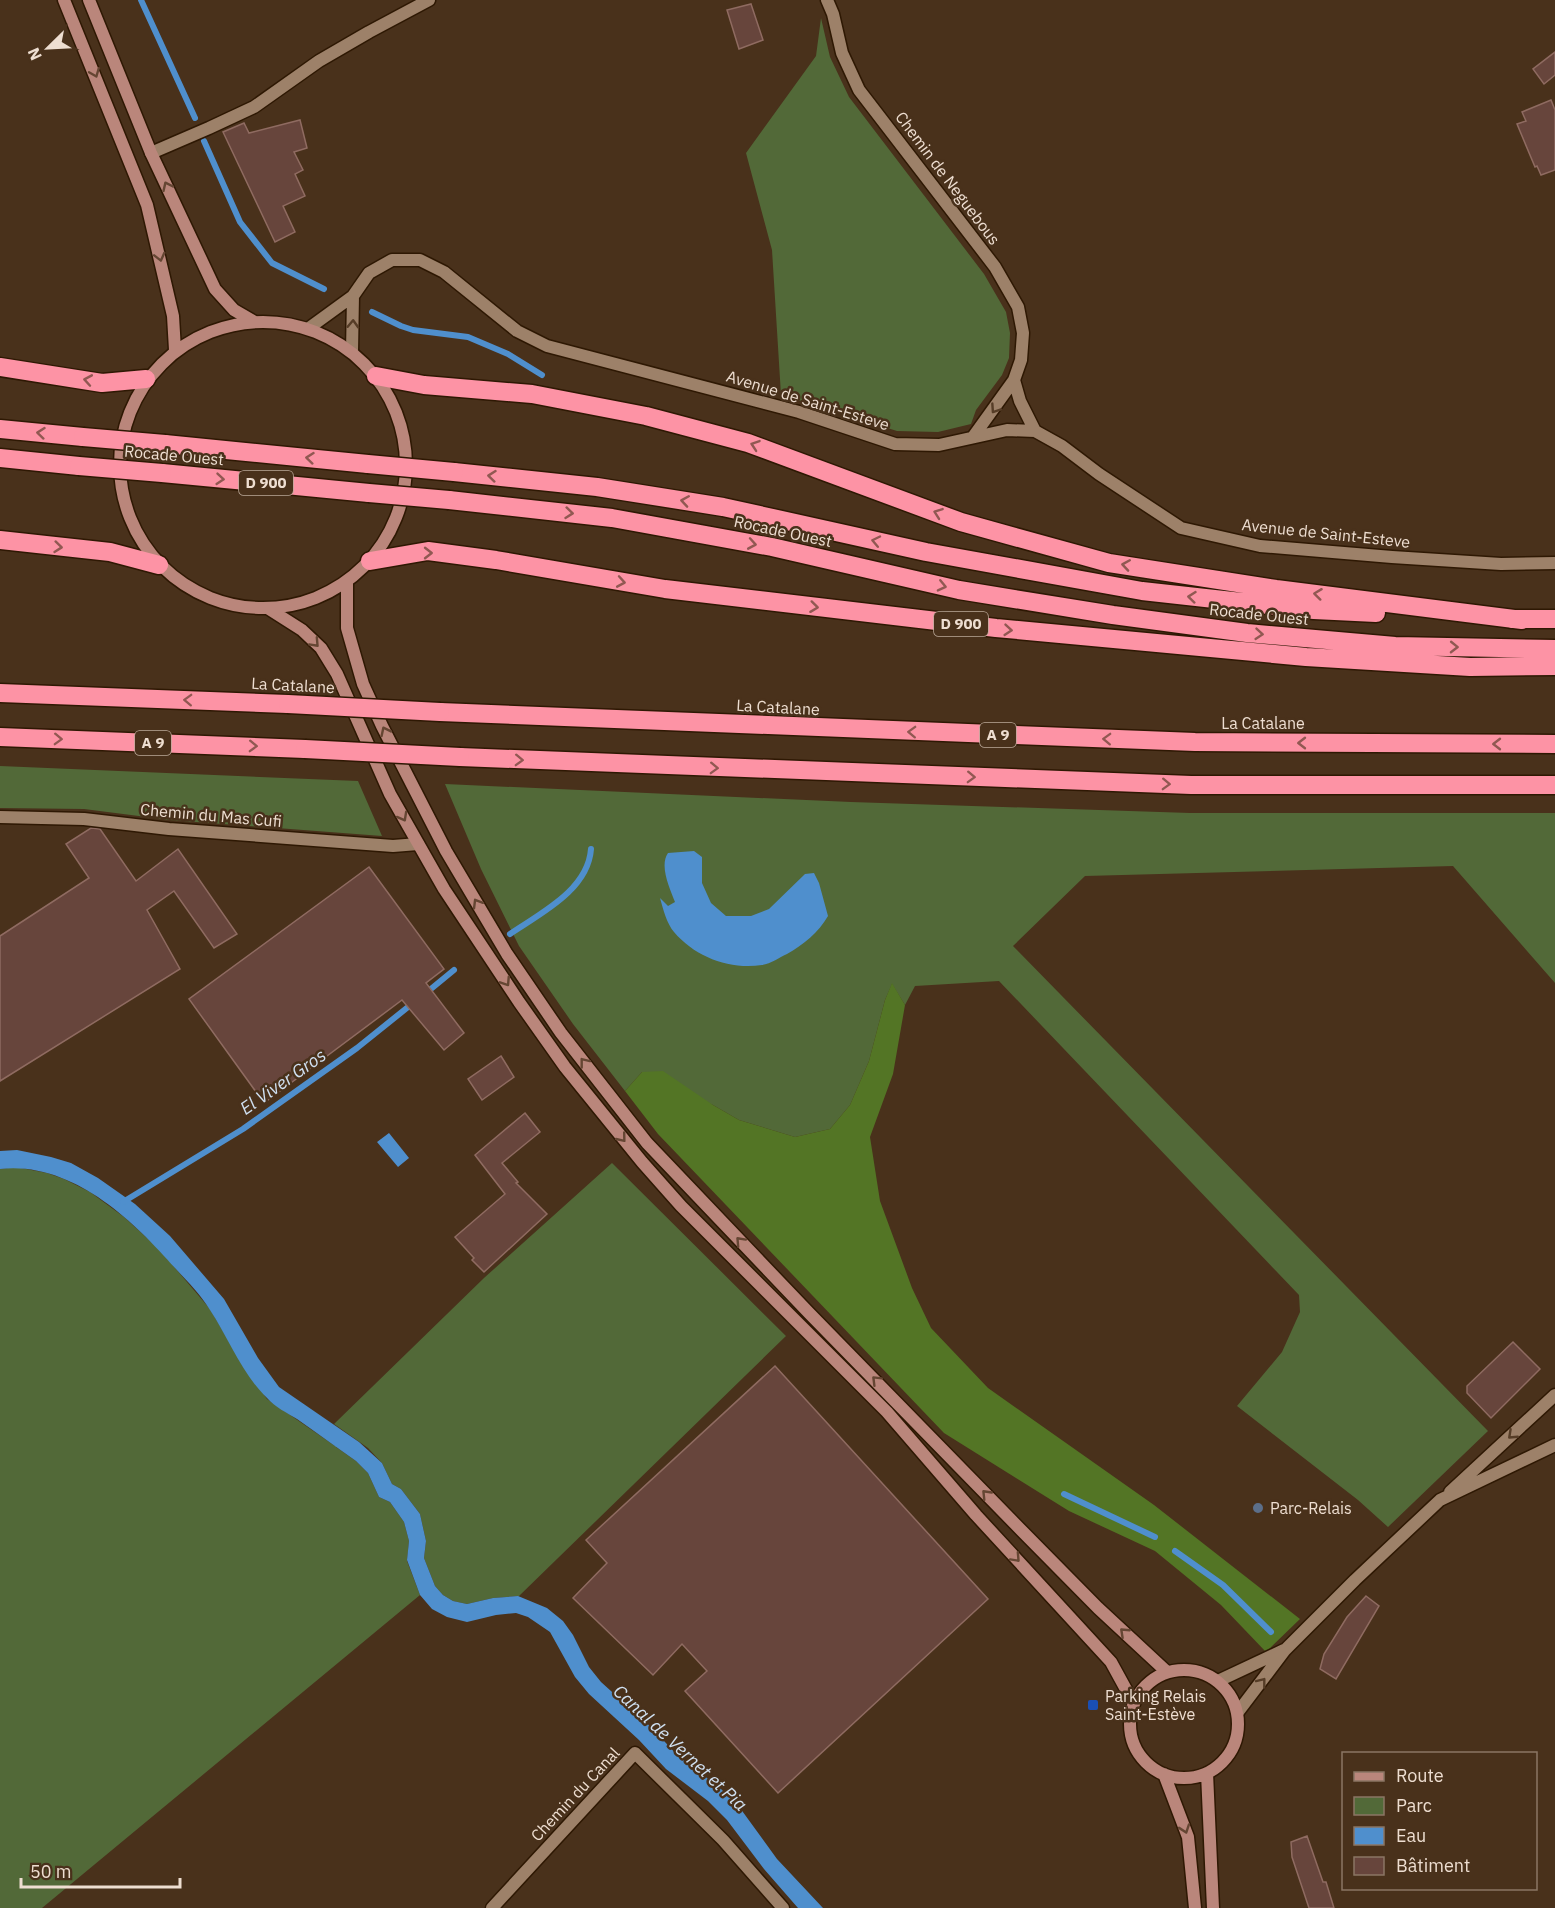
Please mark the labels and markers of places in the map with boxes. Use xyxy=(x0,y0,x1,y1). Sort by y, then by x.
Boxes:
place label: Parc-Relais xyxy=(1270,1498,1352,1518)
marker: Parc-Relais xyxy=(1251,1501,1265,1515)
place label: Parking Relais Saint-Estève xyxy=(1105,1686,1206,1724)
marker: Parking Relais Saint-Estève xyxy=(1086,1698,1100,1712)

